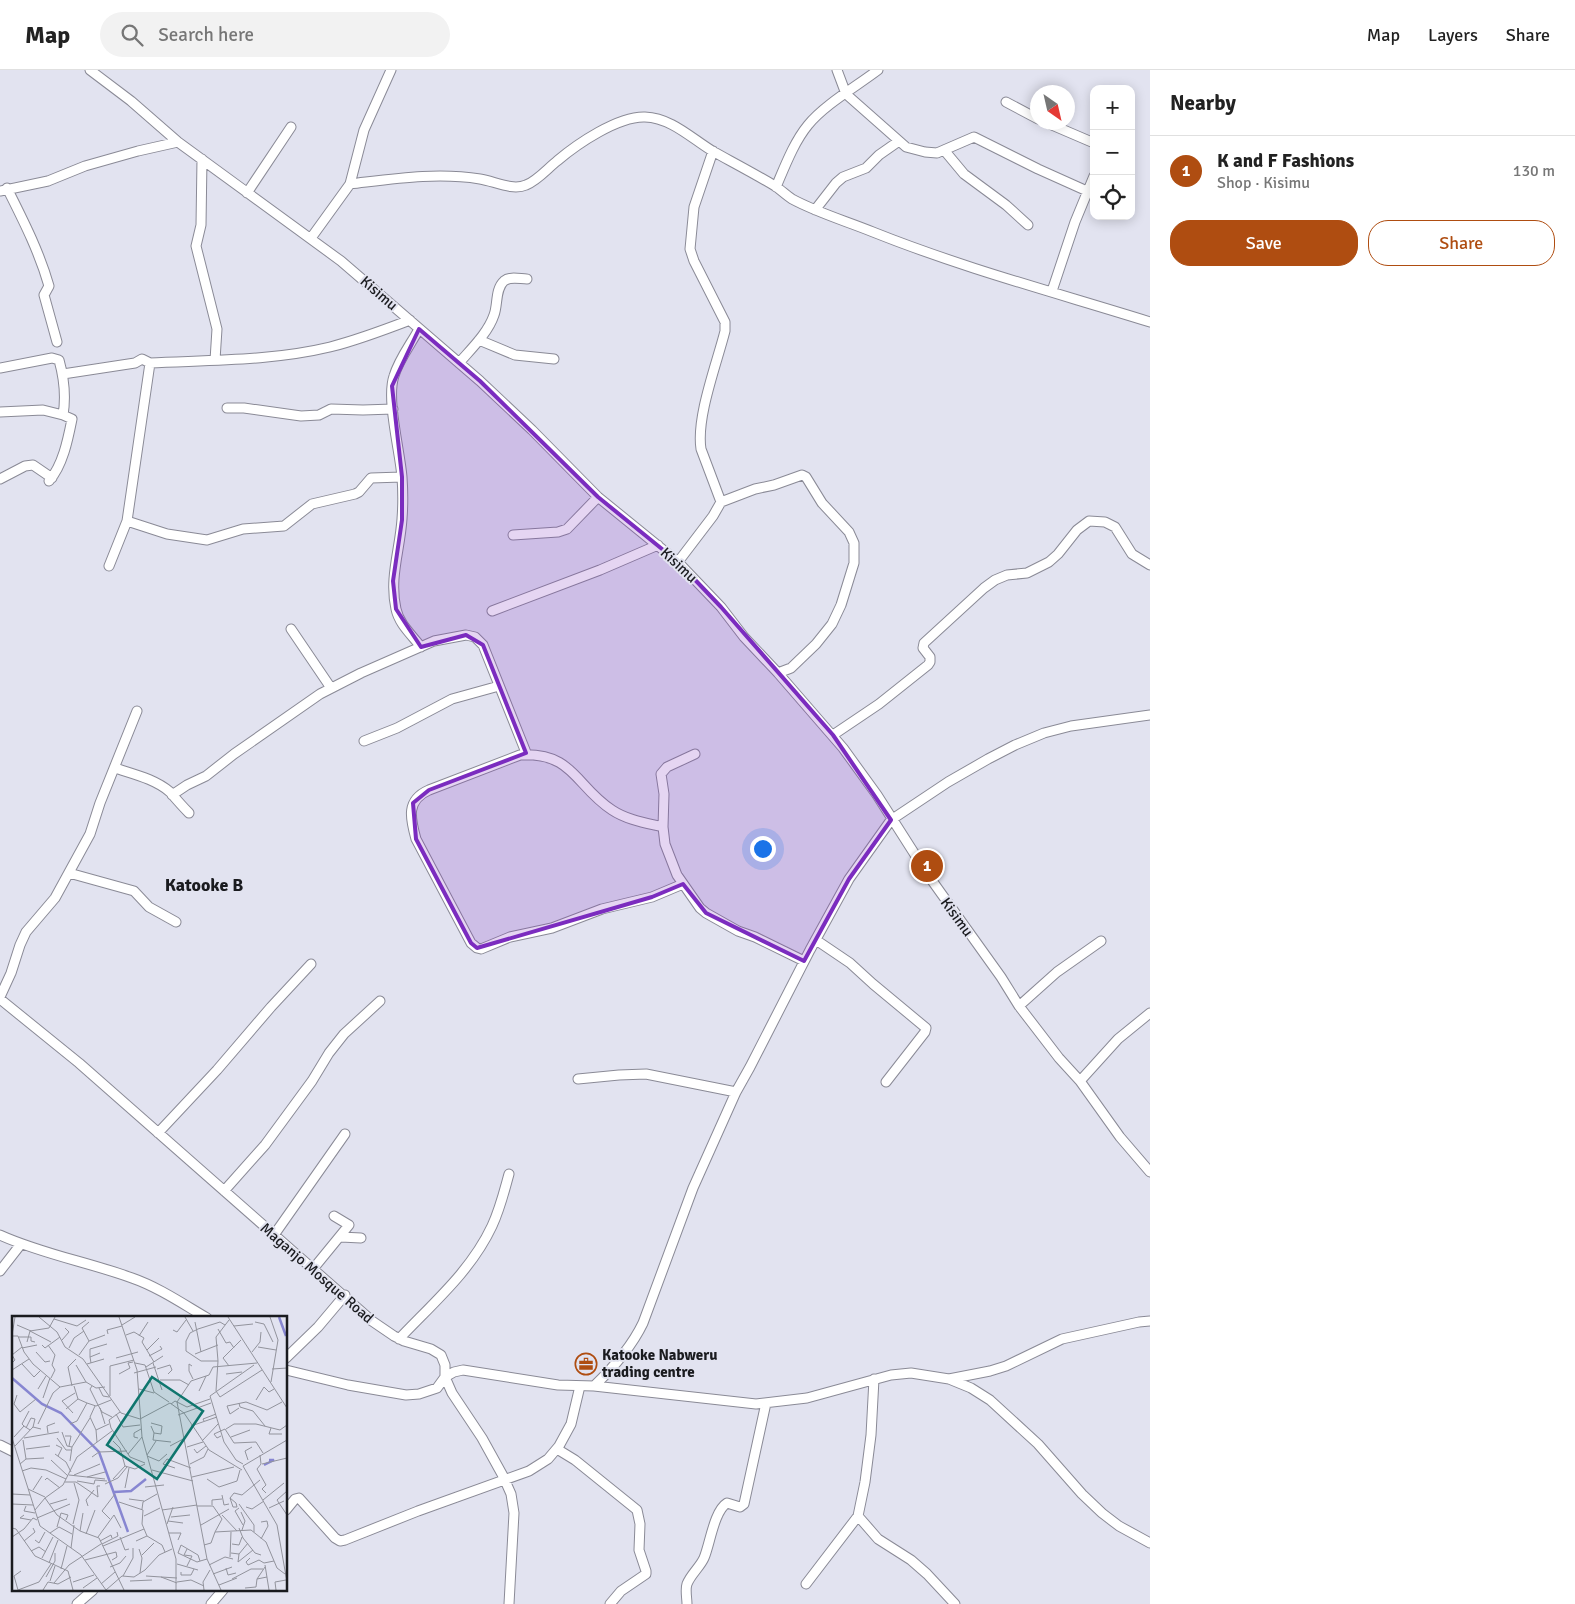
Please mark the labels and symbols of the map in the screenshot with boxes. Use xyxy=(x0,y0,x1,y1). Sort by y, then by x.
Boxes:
north arrow xyxy=(1030,85,1075,130)
street label: Kisimu xyxy=(357,272,401,314)
street label: Kisimu xyxy=(657,543,701,587)
your location xyxy=(750,836,776,862)
pin: 1 xyxy=(911,847,943,885)
district label: Katooke B xyxy=(165,874,243,896)
street label: Kisimu xyxy=(937,894,977,940)
street label: Maganjo Mosque Road xyxy=(257,1219,377,1327)
inset map xyxy=(12,1316,288,1592)
place label: Katooke Nabweru trading centre xyxy=(601,1346,717,1381)
office icon: Katooke Nabweru trading centre xyxy=(574,1352,598,1376)

